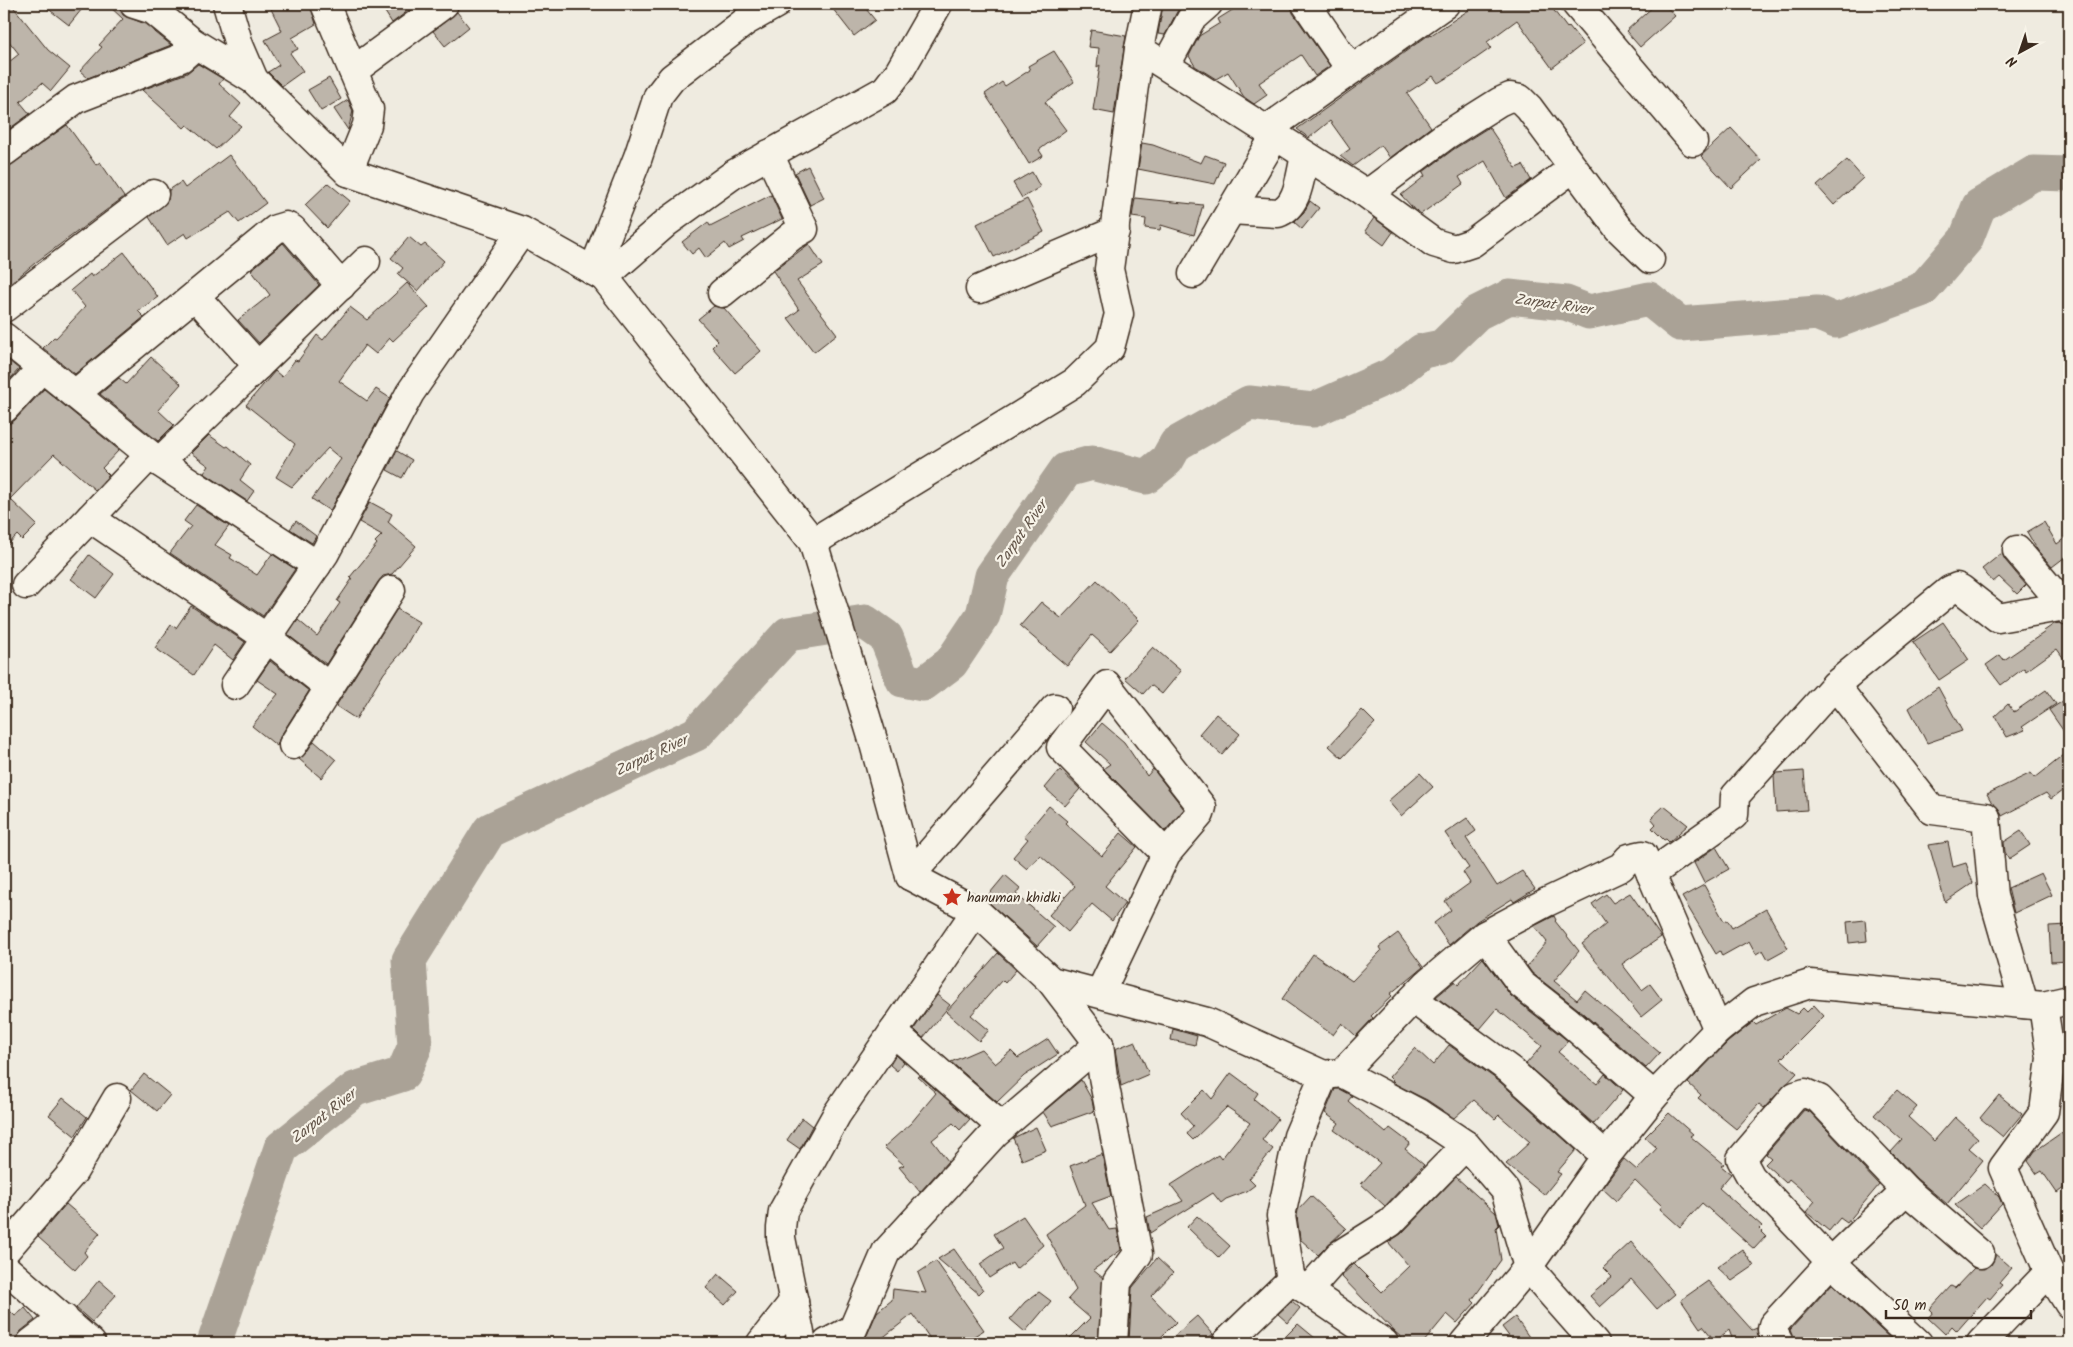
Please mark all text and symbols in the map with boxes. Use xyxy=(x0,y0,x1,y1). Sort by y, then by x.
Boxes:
north arrow xyxy=(1996,28,2046,78)
text: N xyxy=(2002,50,2023,72)
water label: Zarpat River xyxy=(1513,288,1596,323)
water label: Zarpat River xyxy=(990,493,1056,573)
water label: Zarpat River xyxy=(611,727,694,783)
place icon: hanuman khidki xyxy=(941,886,963,908)
place label: hanuman khidki xyxy=(967,887,1061,909)
water label: Zarpat River xyxy=(286,1082,364,1150)
scale bar xyxy=(1886,1287,2030,1319)
text: 50 m xyxy=(1893,1294,1927,1318)

